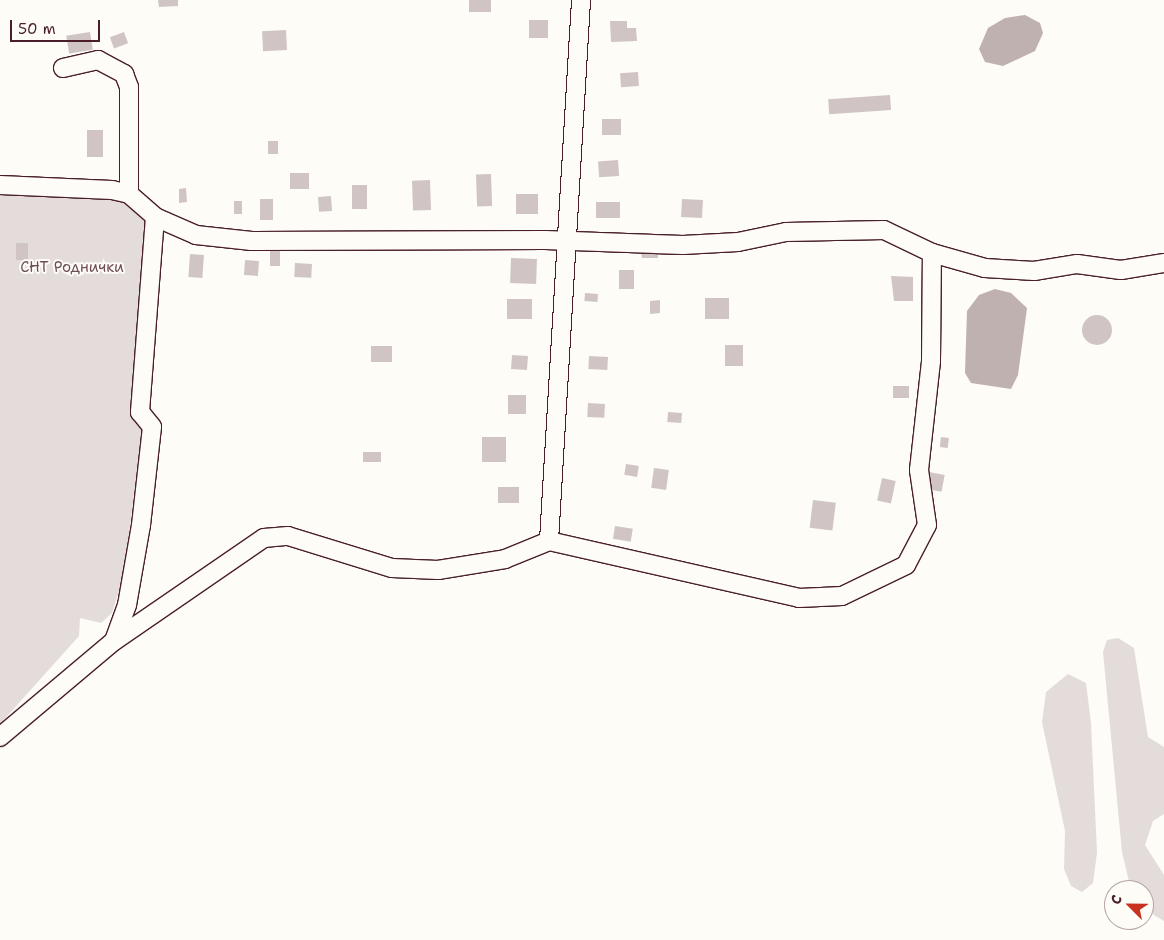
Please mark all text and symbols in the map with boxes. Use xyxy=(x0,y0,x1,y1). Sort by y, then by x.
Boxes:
scale bar xyxy=(12,10,102,42)
text: 50 m xyxy=(18,19,56,39)
park label: СНТ Роднички xyxy=(20,259,124,277)
north arrow xyxy=(1104,880,1154,930)
text: С xyxy=(1106,892,1126,907)

